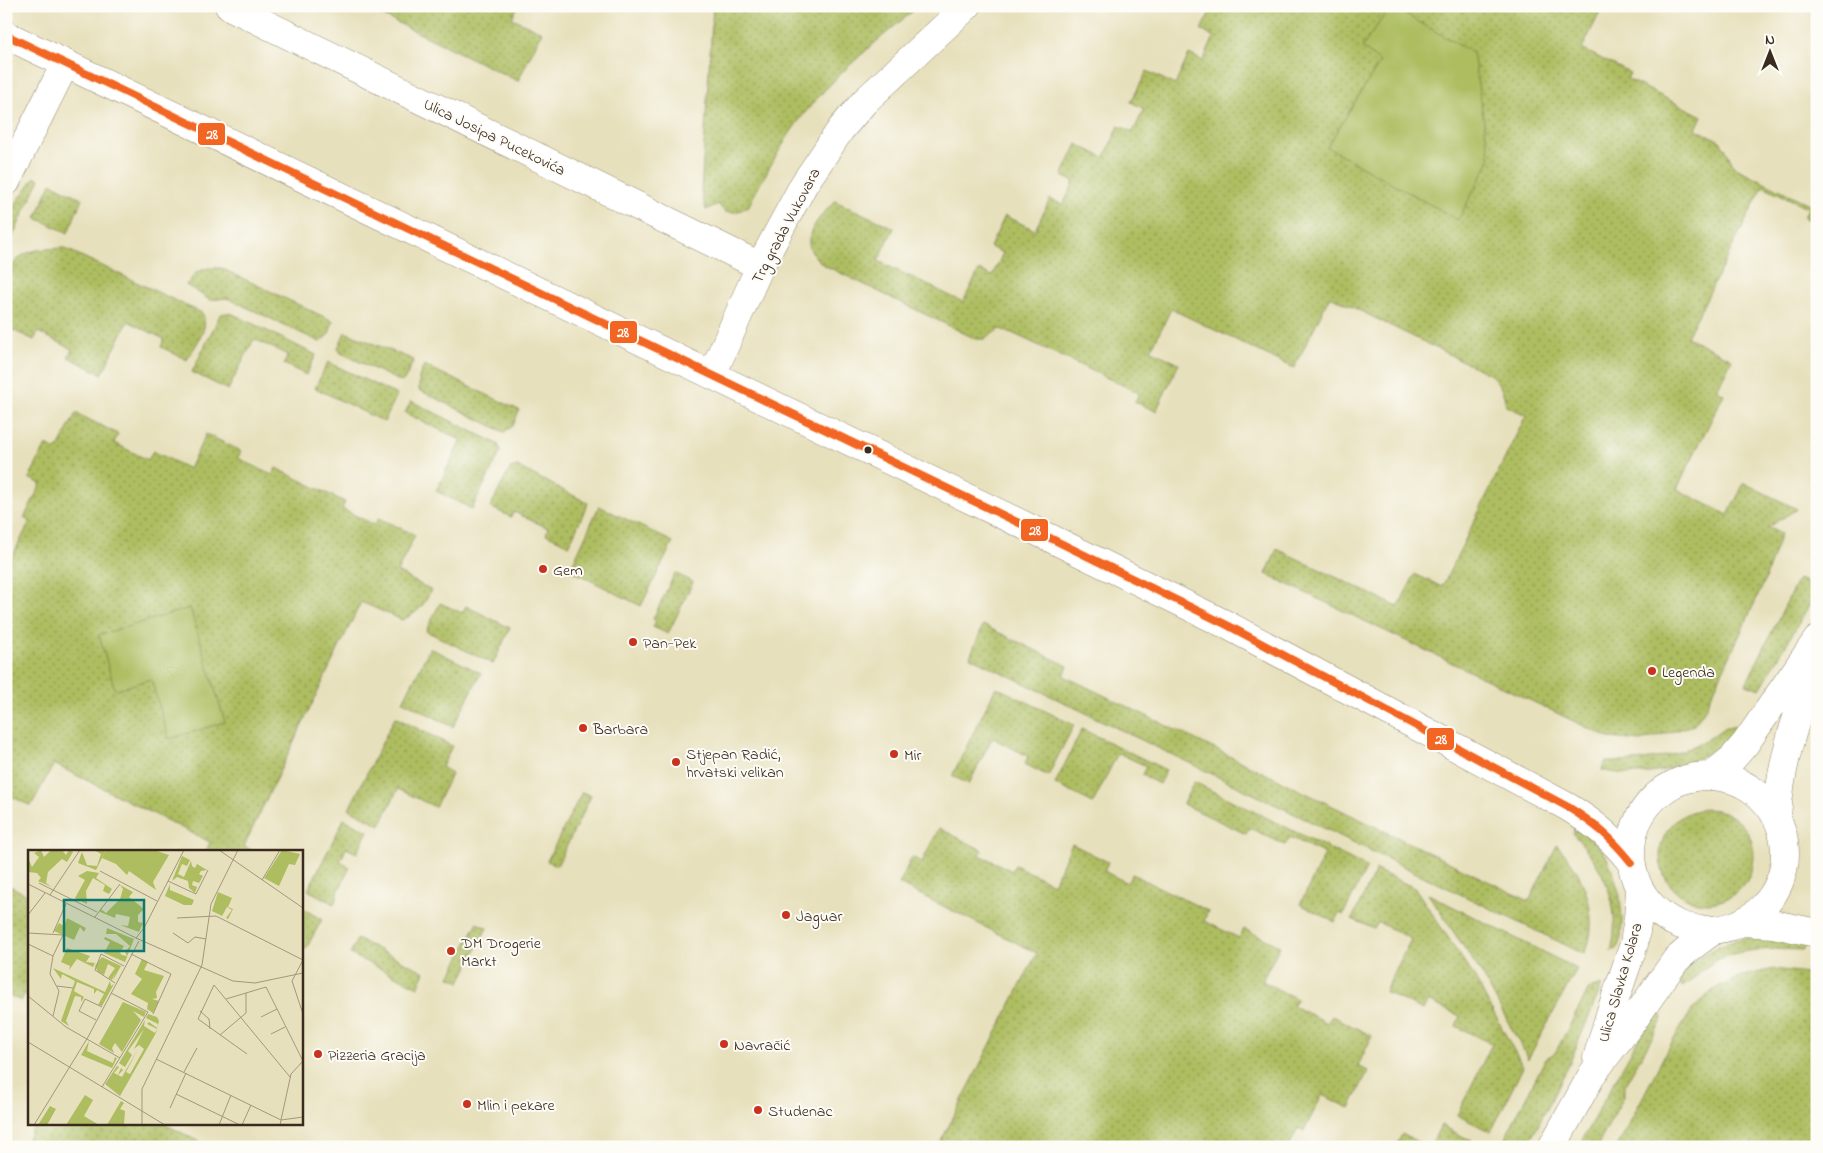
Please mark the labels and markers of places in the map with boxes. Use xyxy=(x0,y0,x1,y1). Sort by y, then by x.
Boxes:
unlabelled marker xyxy=(863,445,873,455)
place label: Gem xyxy=(553,559,583,583)
marker: Gem xyxy=(537,563,549,575)
place label: Pan-Pek xyxy=(643,632,697,656)
marker: Pan-Pek xyxy=(627,636,639,648)
place label: Legenda xyxy=(1662,661,1715,685)
marker: Legenda xyxy=(1646,665,1658,677)
place label: Barbara xyxy=(592,718,648,742)
marker: Barbara xyxy=(577,722,589,734)
place label: Stjepan Radić, hrvatski velikan xyxy=(686,743,784,785)
place label: Mir xyxy=(904,744,922,768)
marker: Mir xyxy=(888,748,900,760)
marker: Stjepan Radić, hrvatski velikan xyxy=(670,756,682,768)
place label: Jaguar xyxy=(796,905,842,929)
marker: Jaguar xyxy=(780,909,792,921)
place label: DM Drogerie Markt xyxy=(460,932,542,974)
marker: DM Drogerie Markt xyxy=(445,945,457,957)
place label: Navračić xyxy=(734,1034,791,1058)
marker: Navračić xyxy=(718,1038,730,1050)
place label: Pizzeria Gracija xyxy=(328,1044,426,1068)
marker: Pizzeria Gracija xyxy=(312,1048,324,1060)
place label: Mlin i pekare xyxy=(477,1094,556,1118)
marker: Mlin i pekare xyxy=(461,1098,473,1110)
place label: Studenac xyxy=(768,1100,833,1124)
marker: Studenac xyxy=(752,1104,764,1116)

